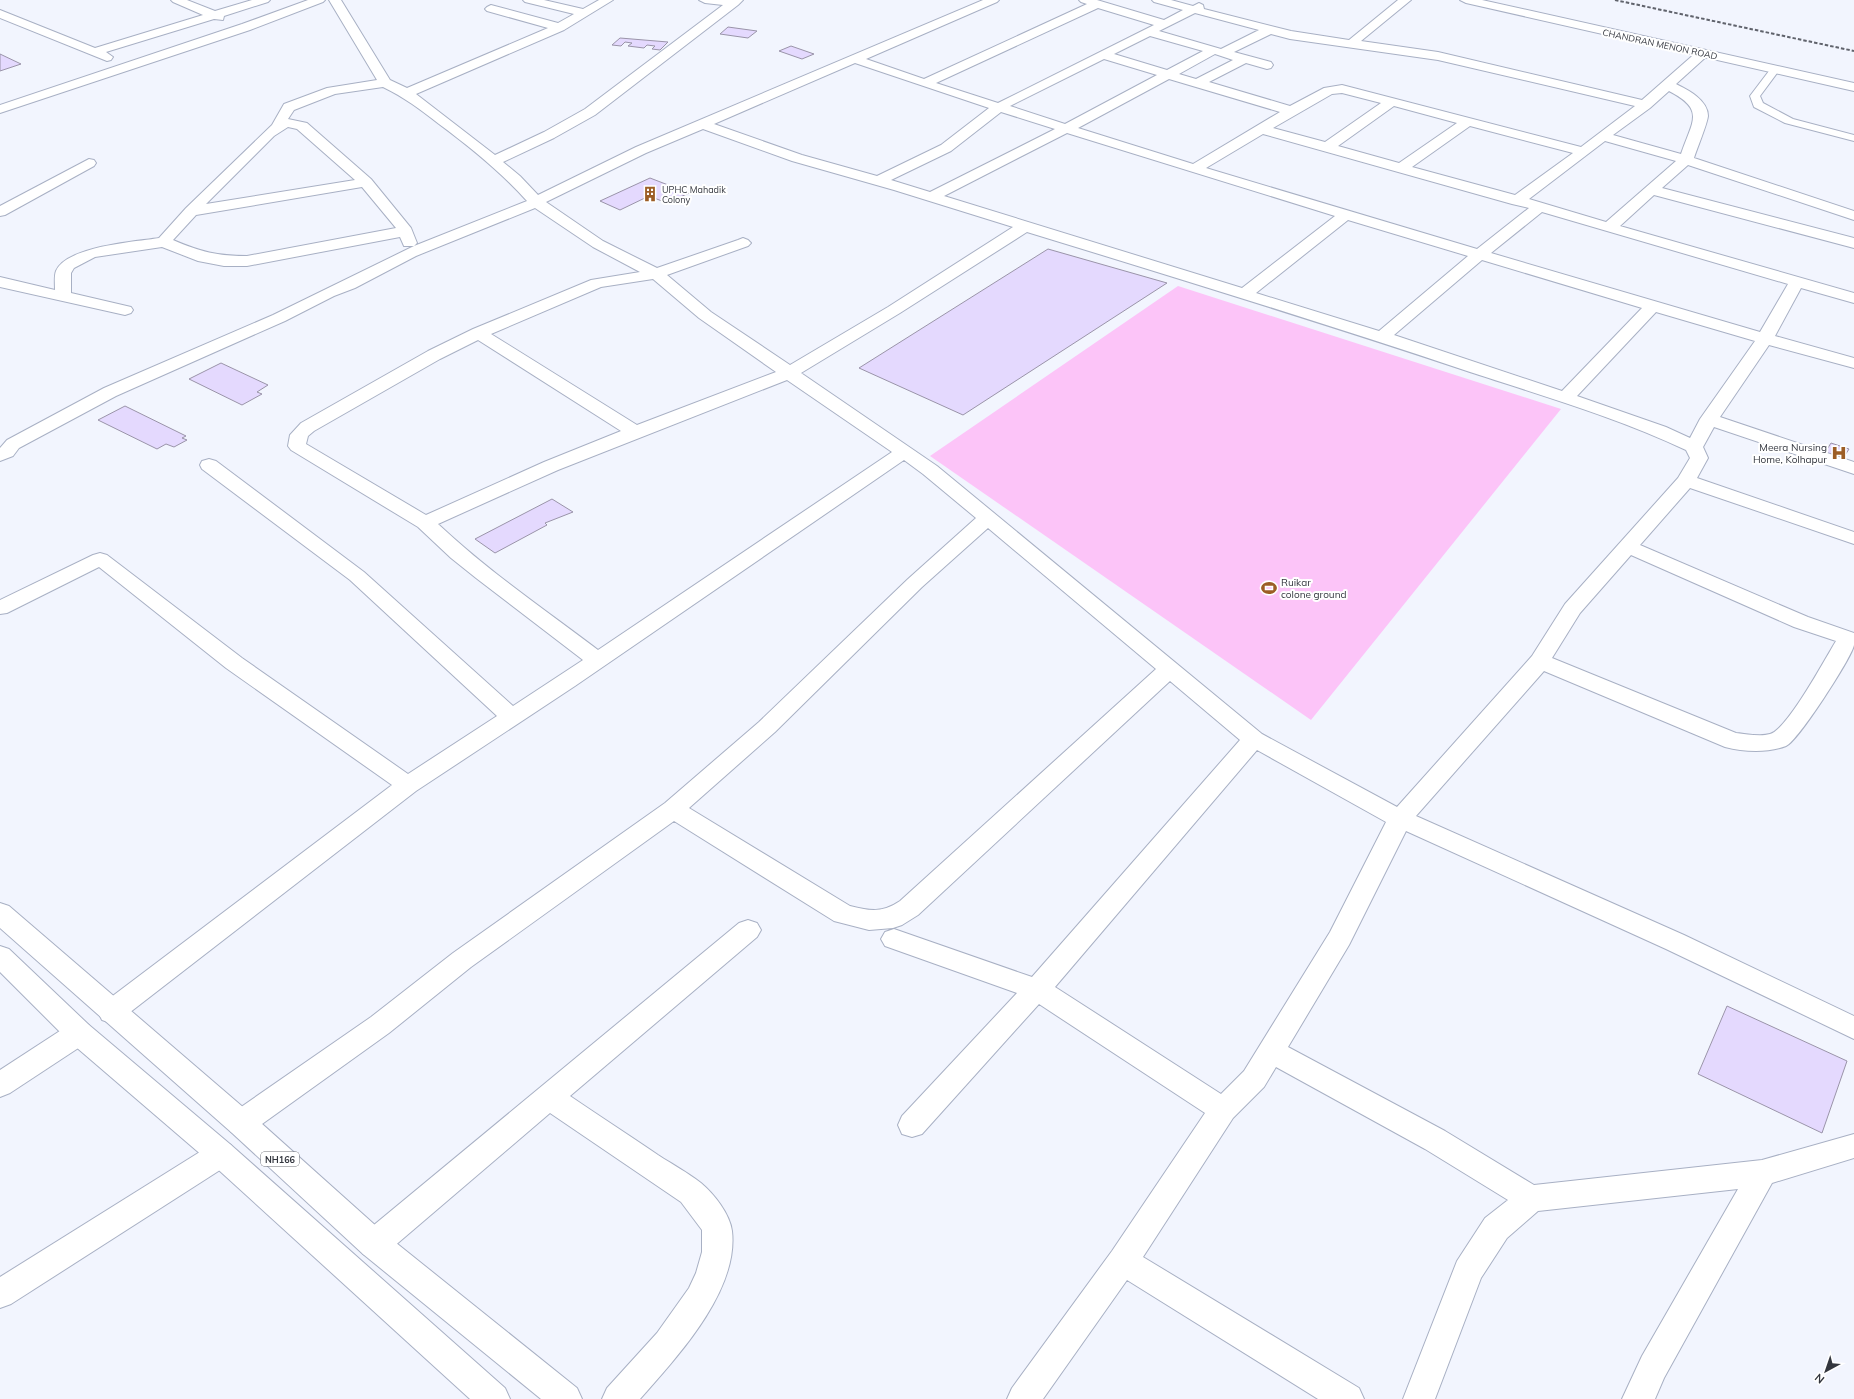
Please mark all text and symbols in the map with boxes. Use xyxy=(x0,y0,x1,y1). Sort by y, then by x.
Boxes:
street label: CHANDRAN MENON ROAD xyxy=(1602,26,1719,62)
place label: UPHC Mahadik Colony xyxy=(662,184,726,206)
building icon: UPHC Mahadik Colony xyxy=(641,185,659,203)
place label: Meera Nursing Home, Kolhapur xyxy=(1753,441,1827,466)
hospital icon: Meera Nursing Home, Kolhapur xyxy=(1830,444,1848,462)
place label: Ruikar colone ground xyxy=(1281,576,1347,601)
sports icon: Ruikar colone ground xyxy=(1260,579,1278,597)
road number: NH166 xyxy=(261,1152,299,1166)
north arrow xyxy=(1806,1351,1846,1391)
text: N xyxy=(1812,1371,1827,1387)

